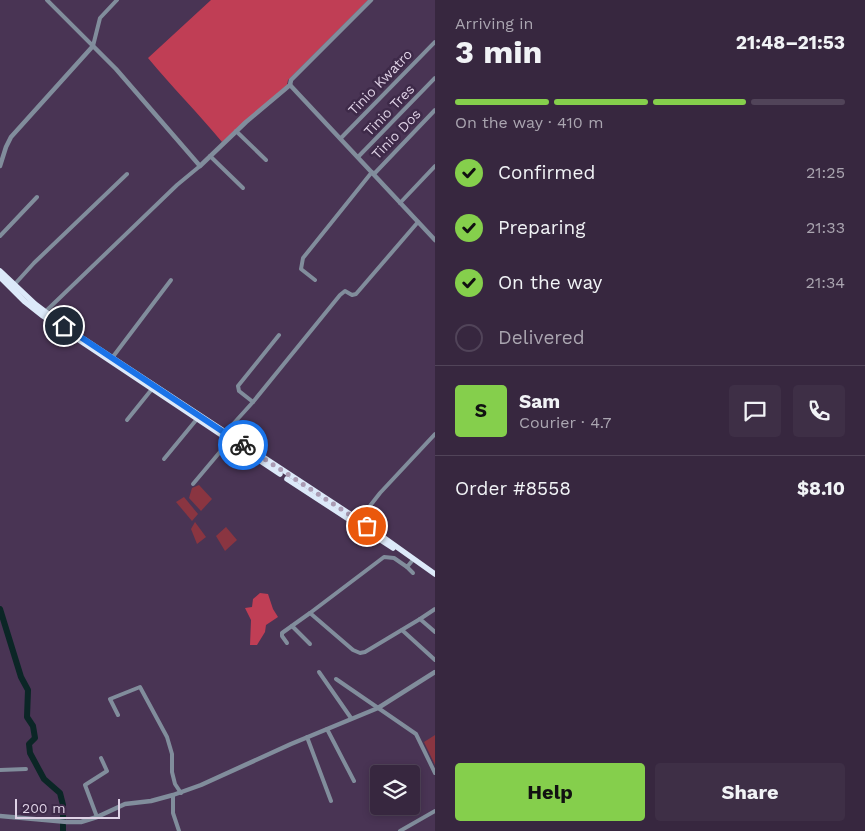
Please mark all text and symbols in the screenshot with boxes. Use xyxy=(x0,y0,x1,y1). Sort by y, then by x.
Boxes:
text: Arriving in xyxy=(455,14,533,33)
text: 21:48–21:53 xyxy=(736,31,845,54)
text: 3 min xyxy=(455,33,542,71)
street label: Tinio Kwatro xyxy=(345,46,415,118)
street label: Tinio Tres xyxy=(360,81,418,139)
street label: Tinio Dos xyxy=(368,106,424,162)
text: On the way · 410 m xyxy=(455,113,603,132)
icon: check xyxy=(455,159,483,187)
text: Confirmed xyxy=(498,161,595,184)
text: 21:25 xyxy=(806,163,845,182)
icon: check xyxy=(455,214,483,242)
text: Preparing xyxy=(498,216,585,239)
text: 21:33 xyxy=(806,218,845,237)
icon: check xyxy=(455,269,483,297)
text: On the way xyxy=(498,271,602,294)
text: 21:34 xyxy=(806,273,845,292)
pin xyxy=(43,305,85,347)
icon: home xyxy=(50,312,78,340)
text: Delivered xyxy=(498,326,585,349)
button: chat xyxy=(729,385,781,437)
button: phone xyxy=(793,385,845,437)
text: Sam xyxy=(519,390,560,413)
text: S xyxy=(475,399,487,422)
text: Courier · 4.7 xyxy=(519,413,612,432)
courier xyxy=(218,420,268,470)
icon: bike xyxy=(229,431,257,459)
text: Order #8558 xyxy=(455,477,571,500)
text: $8.10 xyxy=(797,477,845,500)
pin xyxy=(346,505,388,547)
icon: bag xyxy=(353,512,381,540)
button: Help xyxy=(455,763,645,821)
button: Share xyxy=(655,763,845,821)
map controls xyxy=(370,765,420,815)
button: layers xyxy=(370,765,420,815)
scale bar xyxy=(15,796,120,819)
text: 200 m xyxy=(22,800,66,816)

